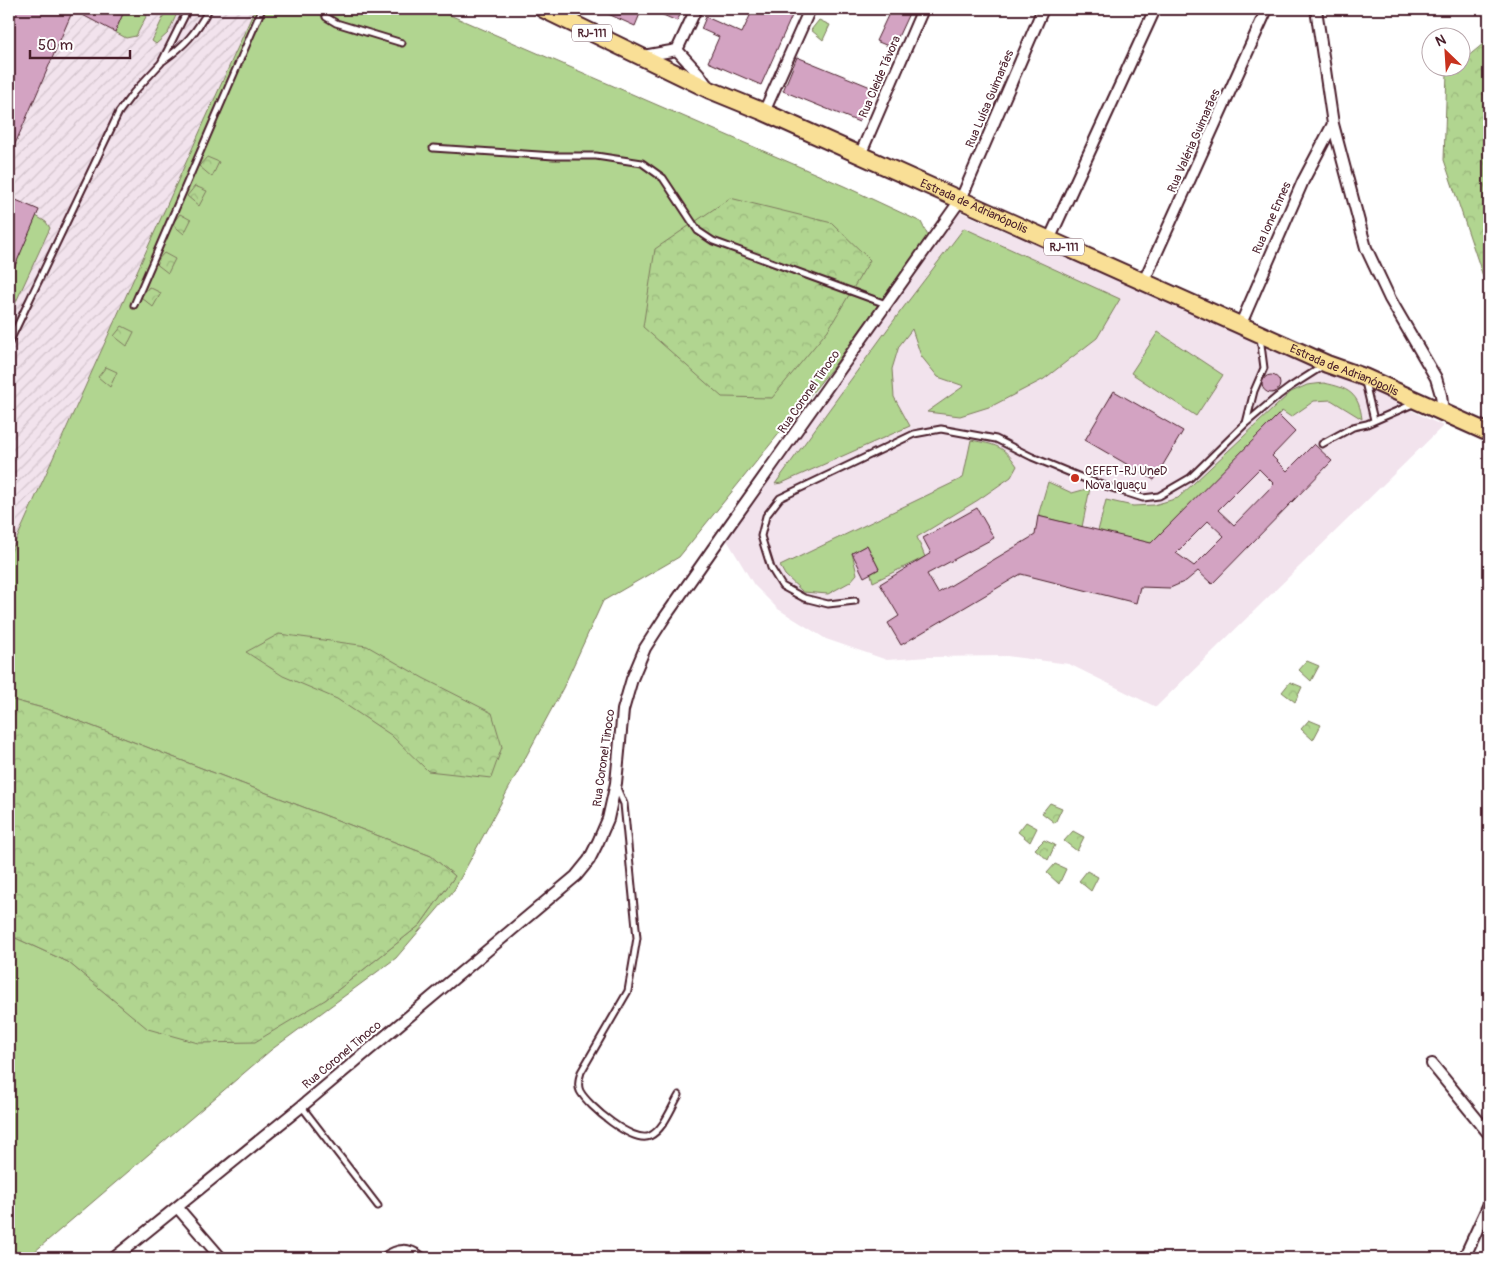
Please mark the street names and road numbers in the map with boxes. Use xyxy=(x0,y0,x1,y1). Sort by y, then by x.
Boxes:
road number: RJ-111 xyxy=(572,24,612,42)
street label: Rua Cleide Távora xyxy=(856,33,904,120)
street label: Rua Luísa Guimarães xyxy=(963,47,1018,150)
street label: Rua Valéria Guimarães xyxy=(1164,86,1224,195)
street label: Estrada de Adrianópolis xyxy=(918,175,1031,237)
street label: Rua Ione Ennes xyxy=(1249,179,1295,256)
road number: RJ-111 xyxy=(1044,238,1084,256)
street label: Estrada de Adrianópolis xyxy=(1288,341,1402,399)
street label: Rua Coronel Tinoco xyxy=(775,347,844,437)
street label: Rua Coronel Tinoco xyxy=(590,708,618,808)
street label: Rua Coronel Tinoco xyxy=(300,1017,385,1092)

